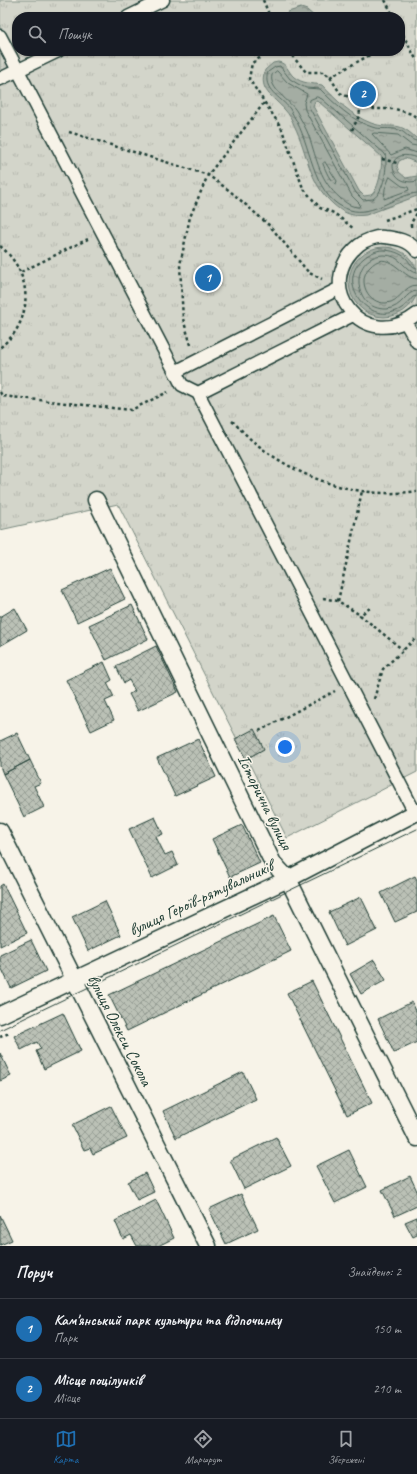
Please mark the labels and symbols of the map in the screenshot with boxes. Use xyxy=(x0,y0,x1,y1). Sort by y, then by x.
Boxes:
pin: 2 xyxy=(350,79,376,109)
pin: 1 xyxy=(195,263,221,293)
your location xyxy=(275,737,295,757)
street label: Історична вулиця xyxy=(233,751,298,854)
street label: вулиця Героїв-рятувальників xyxy=(126,854,280,941)
street label: вулиця Олекси Сокола xyxy=(83,971,158,1090)

